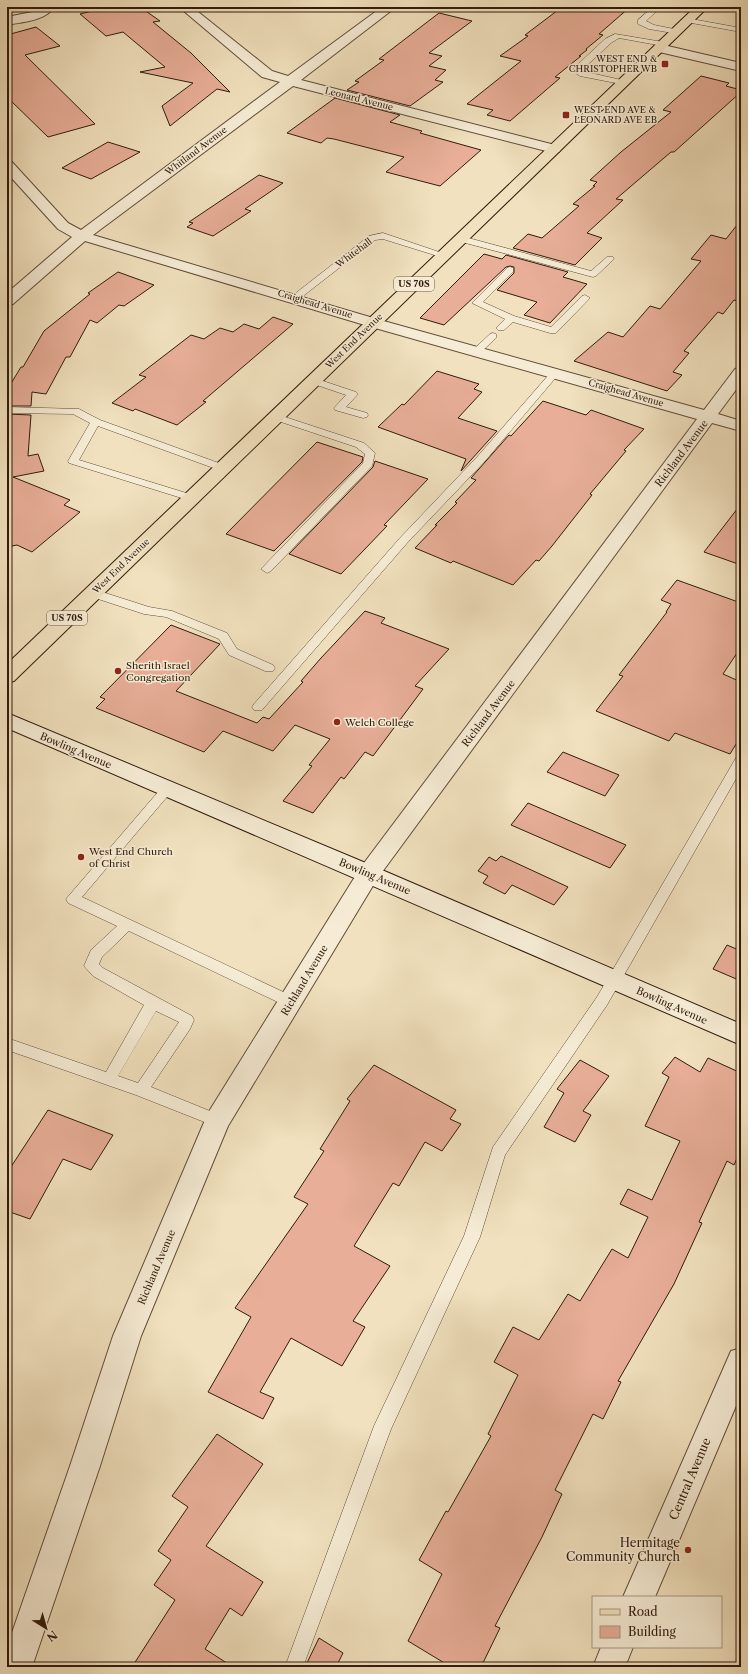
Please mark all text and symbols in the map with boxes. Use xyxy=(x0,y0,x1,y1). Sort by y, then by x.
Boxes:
place label: WEST END & CHRISTOPHER WB xyxy=(569,53,658,74)
marker: WEST END & CHRISTOPHER WB xyxy=(660,59,670,69)
street label: Leonard Avenue xyxy=(324,85,394,112)
place label: WEST END AVE & LEONARD AVE EB xyxy=(573,104,657,125)
marker: WEST END AVE & LEONARD AVE EB xyxy=(561,110,571,120)
street label: Whitland Avenue xyxy=(162,124,229,178)
street label: Whitehall xyxy=(333,235,374,270)
road number: US 70S xyxy=(394,277,434,291)
street label: Craighead Avenue xyxy=(276,287,354,320)
street label: West End Avenue xyxy=(322,311,384,371)
street label: Craighead Avenue xyxy=(587,377,665,409)
street label: Richland Avenue xyxy=(652,417,711,489)
street label: West End Avenue xyxy=(89,536,151,596)
road number: US 70S xyxy=(47,611,87,625)
place label: Sherith Israel Congregation xyxy=(126,659,191,684)
marker: Sherith Israel Congregation xyxy=(113,666,123,676)
street label: Richland Avenue xyxy=(459,677,518,749)
place label: Welch College xyxy=(344,716,414,729)
marker: Welch College xyxy=(332,717,342,727)
street label: Bowling Avenue xyxy=(38,730,114,772)
place label: West End Church of Christ xyxy=(88,845,174,870)
marker: West End Church of Christ xyxy=(76,852,86,862)
street label: Bowling Avenue xyxy=(337,856,413,898)
street label: Richland Avenue xyxy=(278,942,331,1018)
street label: Bowling Avenue xyxy=(634,984,710,1027)
street label: Richland Avenue xyxy=(135,1227,178,1307)
street label: Central Avenue xyxy=(665,1435,714,1522)
place label: Hermitage Community Church xyxy=(566,1535,680,1564)
marker: Hermitage Community Church xyxy=(683,1545,693,1555)
legend xyxy=(592,1596,722,1648)
text: Road xyxy=(628,1604,658,1619)
north arrow xyxy=(26,1608,66,1648)
text: Building xyxy=(628,1624,676,1639)
text: N xyxy=(44,1628,60,1645)

